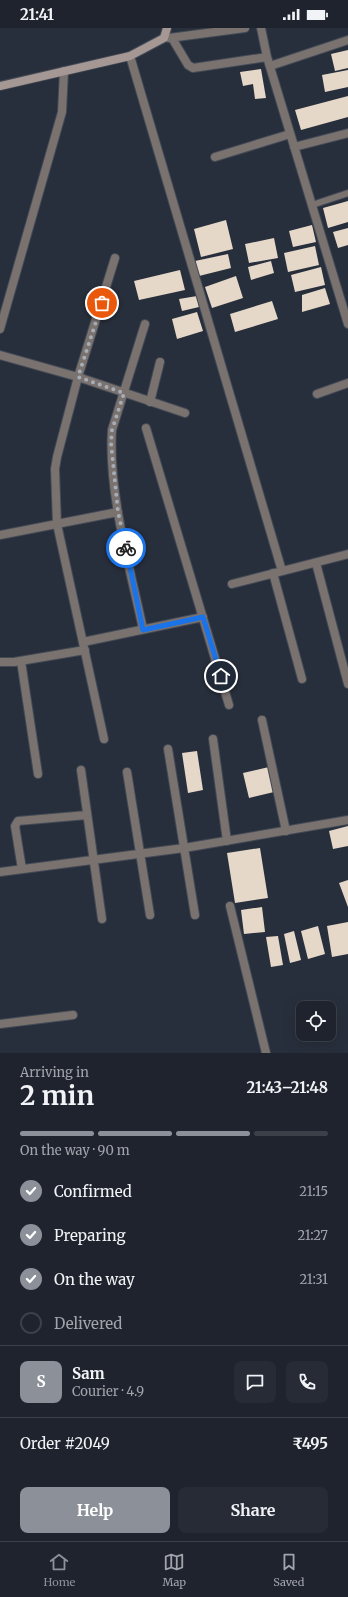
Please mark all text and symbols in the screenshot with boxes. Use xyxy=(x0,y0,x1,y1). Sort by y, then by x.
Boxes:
text: 21:41 xyxy=(20,5,54,24)
pin xyxy=(85,286,119,320)
icon: bag xyxy=(91,292,113,314)
courier xyxy=(106,528,146,568)
icon: bike xyxy=(115,537,137,559)
pin xyxy=(204,659,238,693)
icon: home xyxy=(210,665,232,687)
map controls xyxy=(296,1001,336,1041)
button: locate xyxy=(296,1001,336,1041)
text: Arriving in xyxy=(20,1064,89,1081)
text: 21:43–21:48 xyxy=(247,1078,328,1097)
text: 2 min xyxy=(20,1079,94,1112)
text: On the way · 90 m xyxy=(20,1142,130,1159)
icon: check xyxy=(20,1180,42,1202)
text: Confirmed xyxy=(54,1182,132,1201)
text: 21:15 xyxy=(299,1183,328,1200)
icon: check xyxy=(20,1224,42,1246)
text: Preparing xyxy=(54,1226,126,1245)
text: 21:27 xyxy=(297,1227,328,1244)
icon: check xyxy=(20,1268,42,1290)
text: On the way xyxy=(54,1270,135,1289)
text: 21:31 xyxy=(300,1271,328,1288)
text: Delivered xyxy=(54,1314,122,1333)
button: chat xyxy=(234,1361,276,1403)
button: phone xyxy=(286,1361,328,1403)
text: Sam xyxy=(72,1364,105,1383)
text: S xyxy=(36,1372,46,1391)
text: Courier · 4.9 xyxy=(72,1383,144,1400)
text: Order #2049 xyxy=(20,1434,110,1453)
text: ₹495 xyxy=(292,1434,328,1453)
button: Help xyxy=(20,1487,170,1533)
button: Share xyxy=(178,1487,328,1533)
tab: Home xyxy=(44,1551,75,1589)
tab: Map xyxy=(163,1551,186,1589)
tab: Saved xyxy=(273,1551,304,1589)

